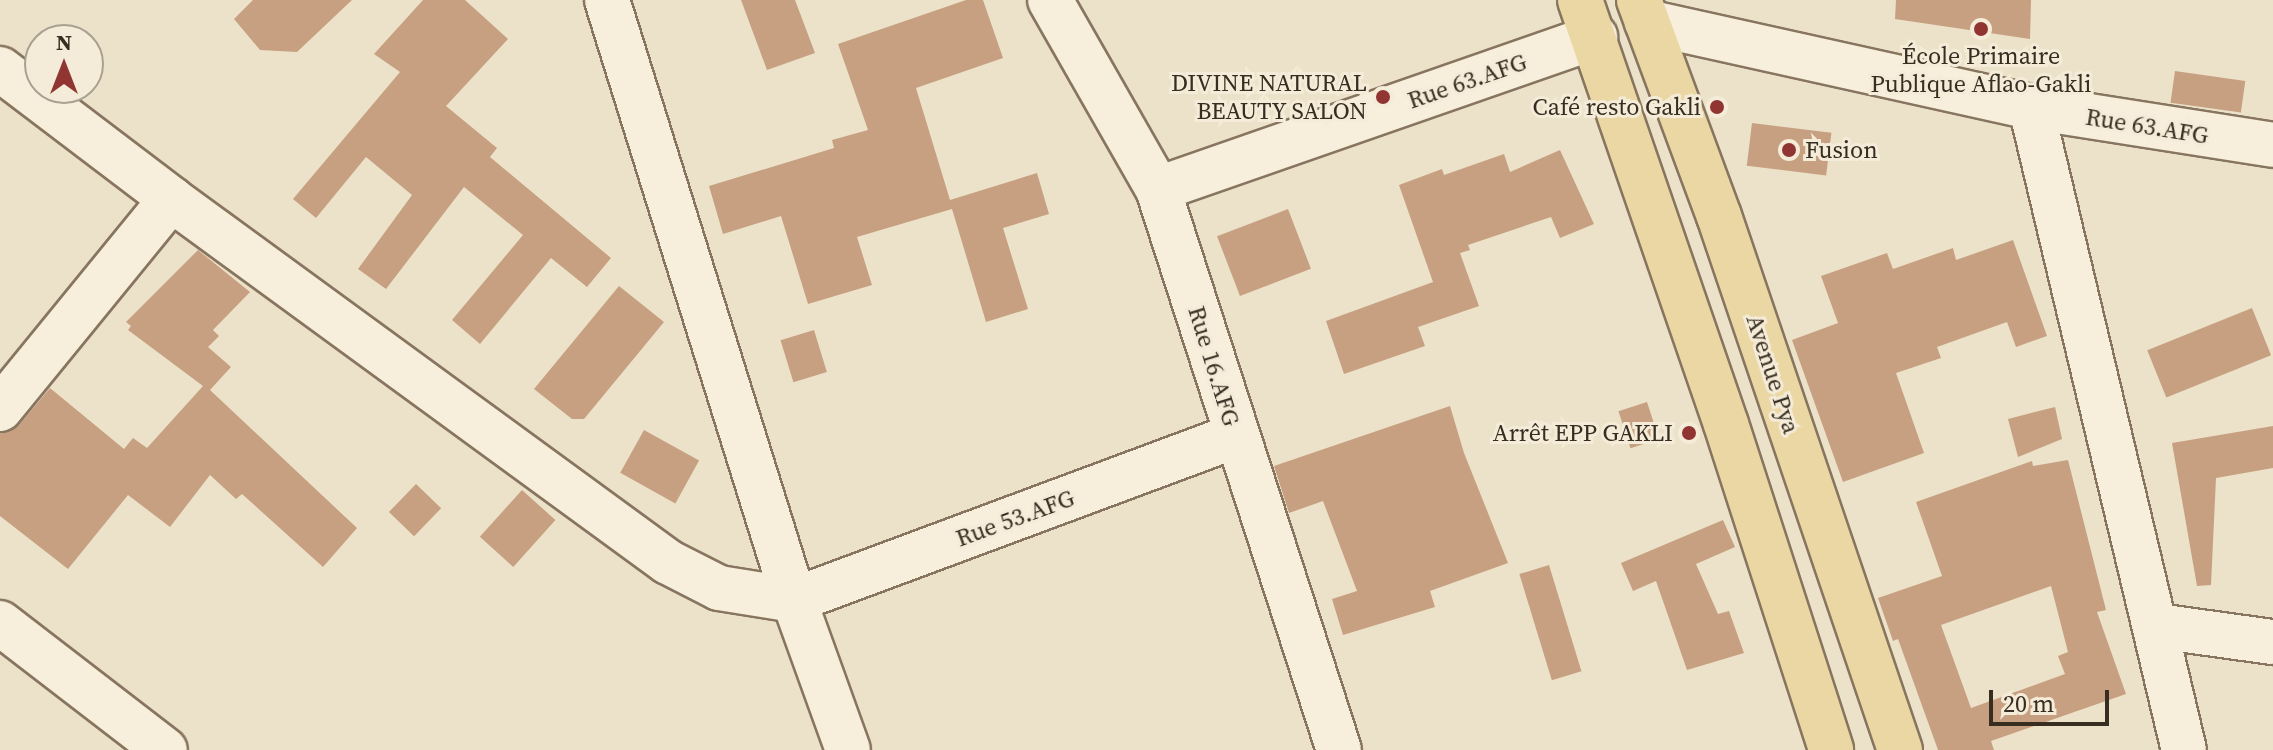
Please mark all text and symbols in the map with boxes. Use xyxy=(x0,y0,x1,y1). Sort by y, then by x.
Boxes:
marker: École Primaire Publique Aflao-Gakli xyxy=(1972,20,1990,38)
north arrow xyxy=(24,24,104,104)
text: N xyxy=(56,27,72,57)
place label: École Primaire Publique Aflao-Gakli xyxy=(1871,42,2091,98)
street label: Rue 63.AFG xyxy=(1404,47,1530,115)
place label: DIVINE NATURAL BEAUTY SALON xyxy=(1171,69,1367,125)
marker: DIVINE NATURAL BEAUTY SALON xyxy=(1374,88,1392,106)
place label: Café resto Gakli xyxy=(1533,93,1701,121)
marker: Café resto Gakli xyxy=(1708,98,1726,116)
street label: Rue 63.AFG xyxy=(2084,102,2210,150)
place label: Fusion xyxy=(1805,136,1878,164)
marker: Fusion xyxy=(1780,141,1798,159)
street label: Rue 16.AFG xyxy=(1182,303,1246,429)
street label: Avenue Pya xyxy=(1740,311,1806,437)
place label: Arrêt EPP GAKLI xyxy=(1493,419,1673,447)
marker: Arrêt EPP GAKLI xyxy=(1680,424,1698,442)
street label: Rue 53.AFG xyxy=(952,483,1078,553)
scale bar xyxy=(1993,674,2113,724)
text: 20 m xyxy=(2003,687,2054,720)

